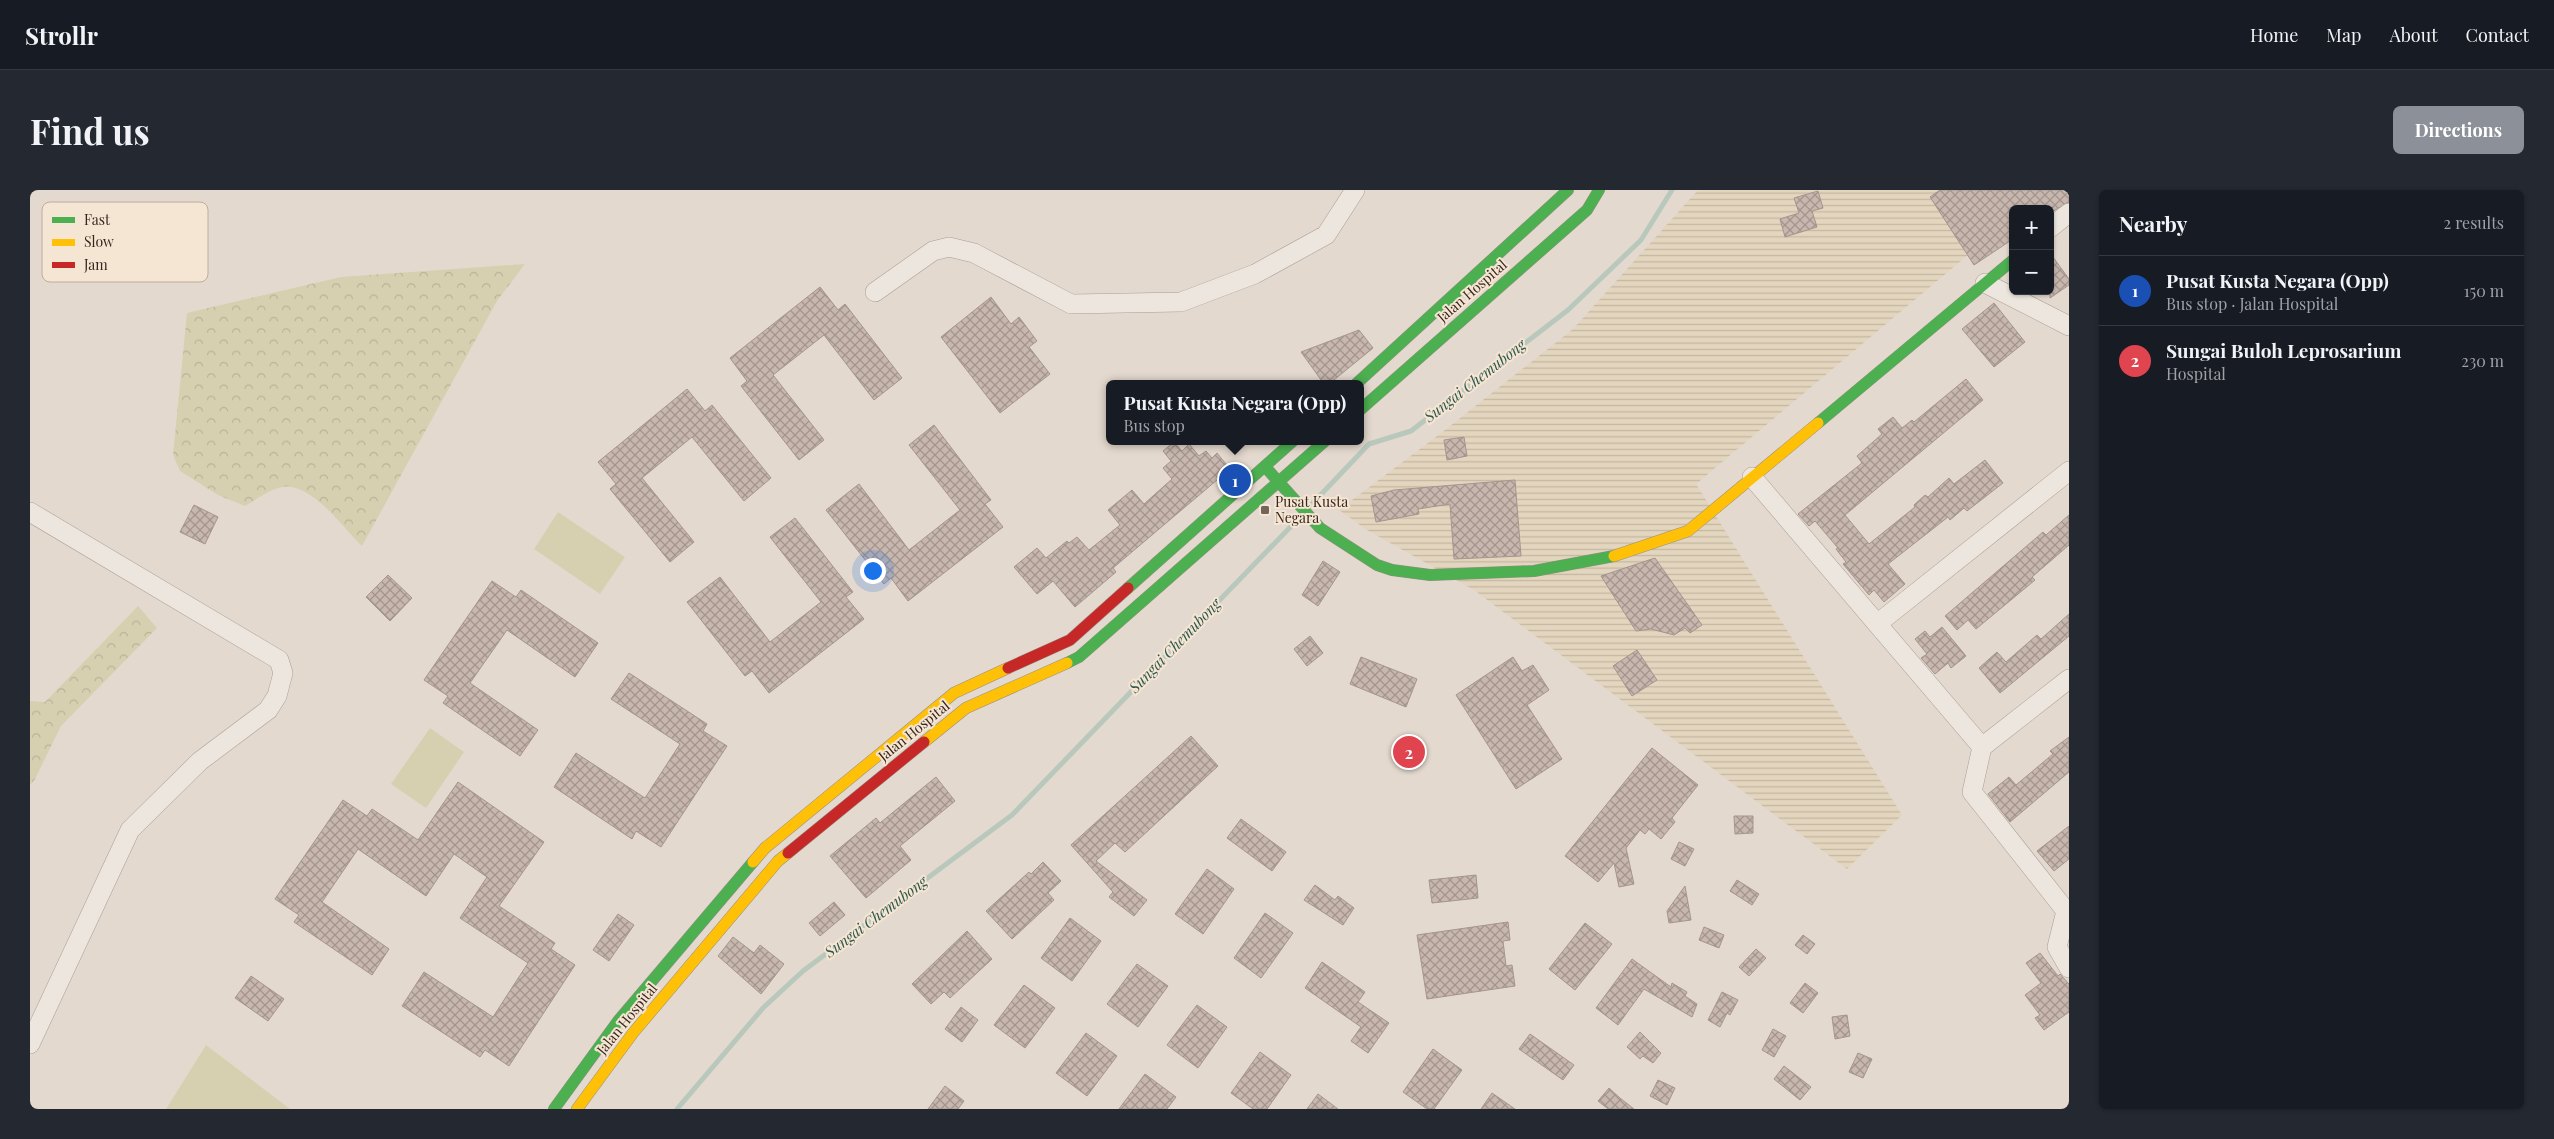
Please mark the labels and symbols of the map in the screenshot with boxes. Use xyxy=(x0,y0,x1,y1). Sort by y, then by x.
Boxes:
legend xyxy=(42,202,208,282)
text: Fast xyxy=(84,210,111,229)
text: Slow xyxy=(84,232,114,251)
text: Jam xyxy=(83,255,108,274)
street label: Jalan Hospital xyxy=(1432,255,1511,327)
water label: Sungai Chemubong xyxy=(1419,333,1530,427)
pin: 1 xyxy=(1219,461,1251,499)
place label: Pusat Kusta Negara xyxy=(1275,492,1348,527)
marker: Pusat Kusta Negara xyxy=(1259,504,1271,516)
your location xyxy=(860,558,886,584)
water label: Sungai Chemubong xyxy=(1123,593,1225,698)
street label: Jalan Hospital xyxy=(873,696,953,766)
pin: 2 xyxy=(1393,733,1425,771)
water label: Sungai Chemubong xyxy=(819,870,932,962)
street label: Jalan Hospital xyxy=(591,979,661,1059)

